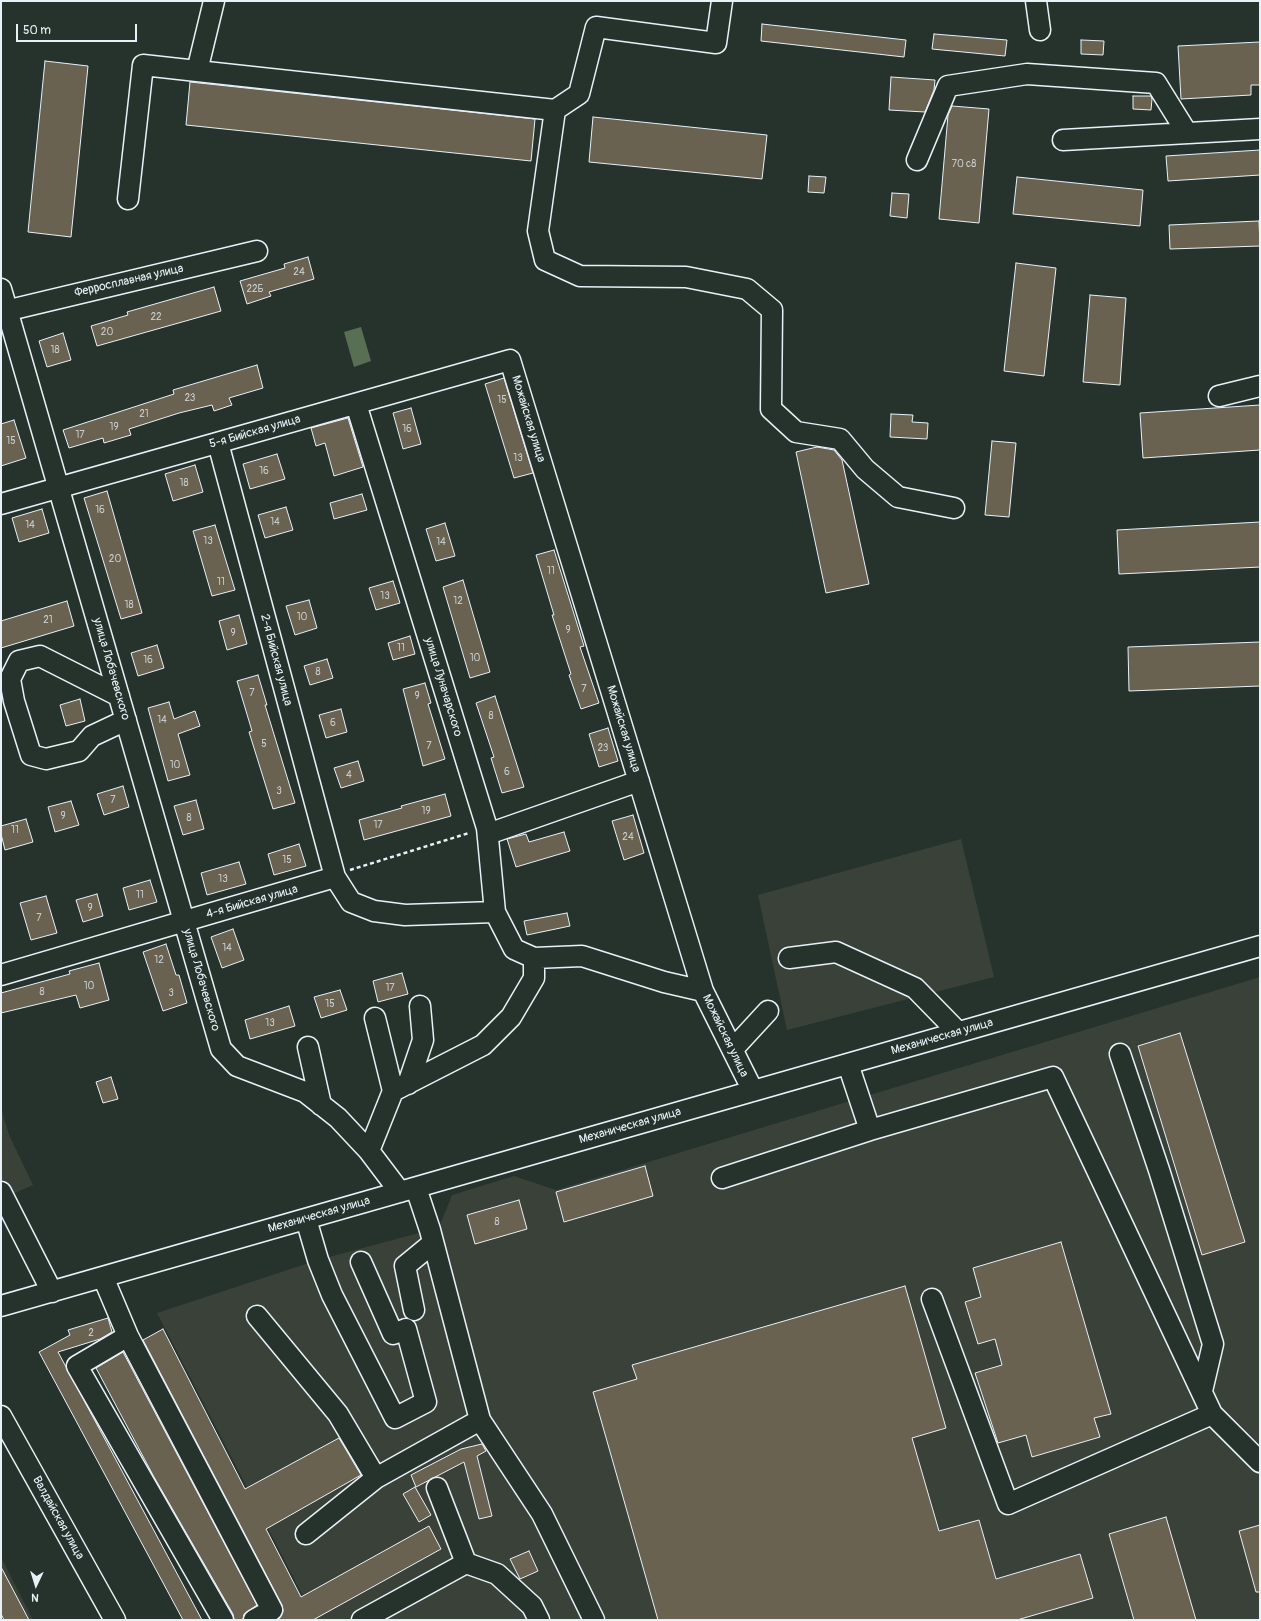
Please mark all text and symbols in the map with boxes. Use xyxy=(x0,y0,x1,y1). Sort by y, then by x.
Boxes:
scale bar xyxy=(18,16,139,42)
text: 50 m xyxy=(23,23,51,38)
house number: 70 с8 xyxy=(952,158,976,170)
street label: Ферросплавная улица xyxy=(73,261,185,301)
house number: 24 xyxy=(293,266,305,278)
house number: 22Б xyxy=(246,283,264,295)
house number: 22 xyxy=(150,311,162,323)
house number: 20 xyxy=(101,326,113,338)
house number: 18 xyxy=(51,344,59,356)
street label: Можайская улица xyxy=(508,374,548,464)
house number: 23 xyxy=(185,392,195,404)
house number: 15 xyxy=(497,394,507,406)
house number: 21 xyxy=(139,408,149,420)
street label: 5-я Бийская улица xyxy=(208,412,302,452)
house number: 19 xyxy=(109,421,119,433)
house number: 16 xyxy=(402,423,412,435)
house number: 17 xyxy=(75,429,85,441)
house number: 15 xyxy=(6,435,16,447)
house number: 13 xyxy=(513,452,523,464)
house number: 16 xyxy=(259,465,269,477)
house number: 18 xyxy=(180,477,188,489)
house number: 16 xyxy=(95,504,105,516)
house number: 14 xyxy=(270,516,280,528)
house number: 14 xyxy=(25,519,35,531)
house number: 13 xyxy=(203,535,213,547)
house number: 14 xyxy=(436,536,446,548)
house number: 20 xyxy=(109,553,121,565)
house number: 11 xyxy=(547,565,555,577)
house number: 11 xyxy=(217,576,225,588)
house number: 13 xyxy=(380,590,390,602)
house number: 12 xyxy=(453,595,463,607)
house number: 18 xyxy=(125,599,133,611)
house number: 10 xyxy=(297,611,307,623)
street label: 2-я Бийская улица xyxy=(257,613,295,707)
house number: 21 xyxy=(43,614,53,626)
street label: улица Лобачевского xyxy=(90,616,132,722)
house number: 9 xyxy=(565,624,571,636)
house number: 9 xyxy=(230,627,236,639)
street label: улица Луначарского xyxy=(421,636,465,738)
house number: 11 xyxy=(397,642,405,654)
house number: 10 xyxy=(470,652,480,664)
house number: 16 xyxy=(143,654,153,666)
house number: 8 xyxy=(315,666,321,678)
house number: 7 xyxy=(581,683,587,695)
street label: Можайская улица xyxy=(603,684,643,774)
house number: 7 xyxy=(249,687,255,699)
house number: 9 xyxy=(414,690,420,702)
house number: 8 xyxy=(488,710,494,722)
house number: 14 xyxy=(157,714,167,726)
house number: 6 xyxy=(330,717,336,729)
house number: 5 xyxy=(261,738,267,750)
house number: 7 xyxy=(426,740,432,752)
house number: 23 xyxy=(598,742,608,754)
house number: 10 xyxy=(170,759,180,771)
house number: 6 xyxy=(504,766,510,778)
house number: 4 xyxy=(346,769,352,781)
house number: 3 xyxy=(276,785,282,797)
house number: 7 xyxy=(110,794,116,806)
house number: 19 xyxy=(421,805,431,817)
house number: 9 xyxy=(60,810,66,822)
house number: 8 xyxy=(186,812,192,824)
house number: 17 xyxy=(373,819,383,831)
house number: 11 xyxy=(11,824,19,836)
house number: 24 xyxy=(622,831,634,843)
house number: 15 xyxy=(282,854,292,866)
house number: 13 xyxy=(218,873,228,885)
street label: 4-я Бийская улица xyxy=(205,882,299,922)
house number: 11 xyxy=(136,889,144,901)
house number: 9 xyxy=(87,902,93,914)
house number: 7 xyxy=(36,912,42,924)
street label: улица Лобачевского xyxy=(180,927,222,1033)
house number: 14 xyxy=(222,942,232,954)
house number: 12 xyxy=(154,954,164,966)
house number: 10 xyxy=(84,980,94,992)
house number: 17 xyxy=(385,982,395,994)
house number: 8 xyxy=(39,986,45,998)
house number: 3 xyxy=(168,987,174,999)
street label: Можайская улица xyxy=(699,992,751,1080)
house number: 15 xyxy=(325,998,335,1010)
street label: Механическая улица xyxy=(889,1016,995,1058)
house number: 13 xyxy=(265,1017,275,1029)
street label: Механическая улица xyxy=(577,1105,683,1147)
street label: Механическая улица xyxy=(266,1194,372,1236)
house number: 8 xyxy=(494,1216,500,1228)
house number: 2 xyxy=(88,1327,94,1339)
street label: Валдайская улица xyxy=(29,1474,87,1562)
north arrow xyxy=(16,1565,56,1605)
text: N xyxy=(31,1591,39,1604)

